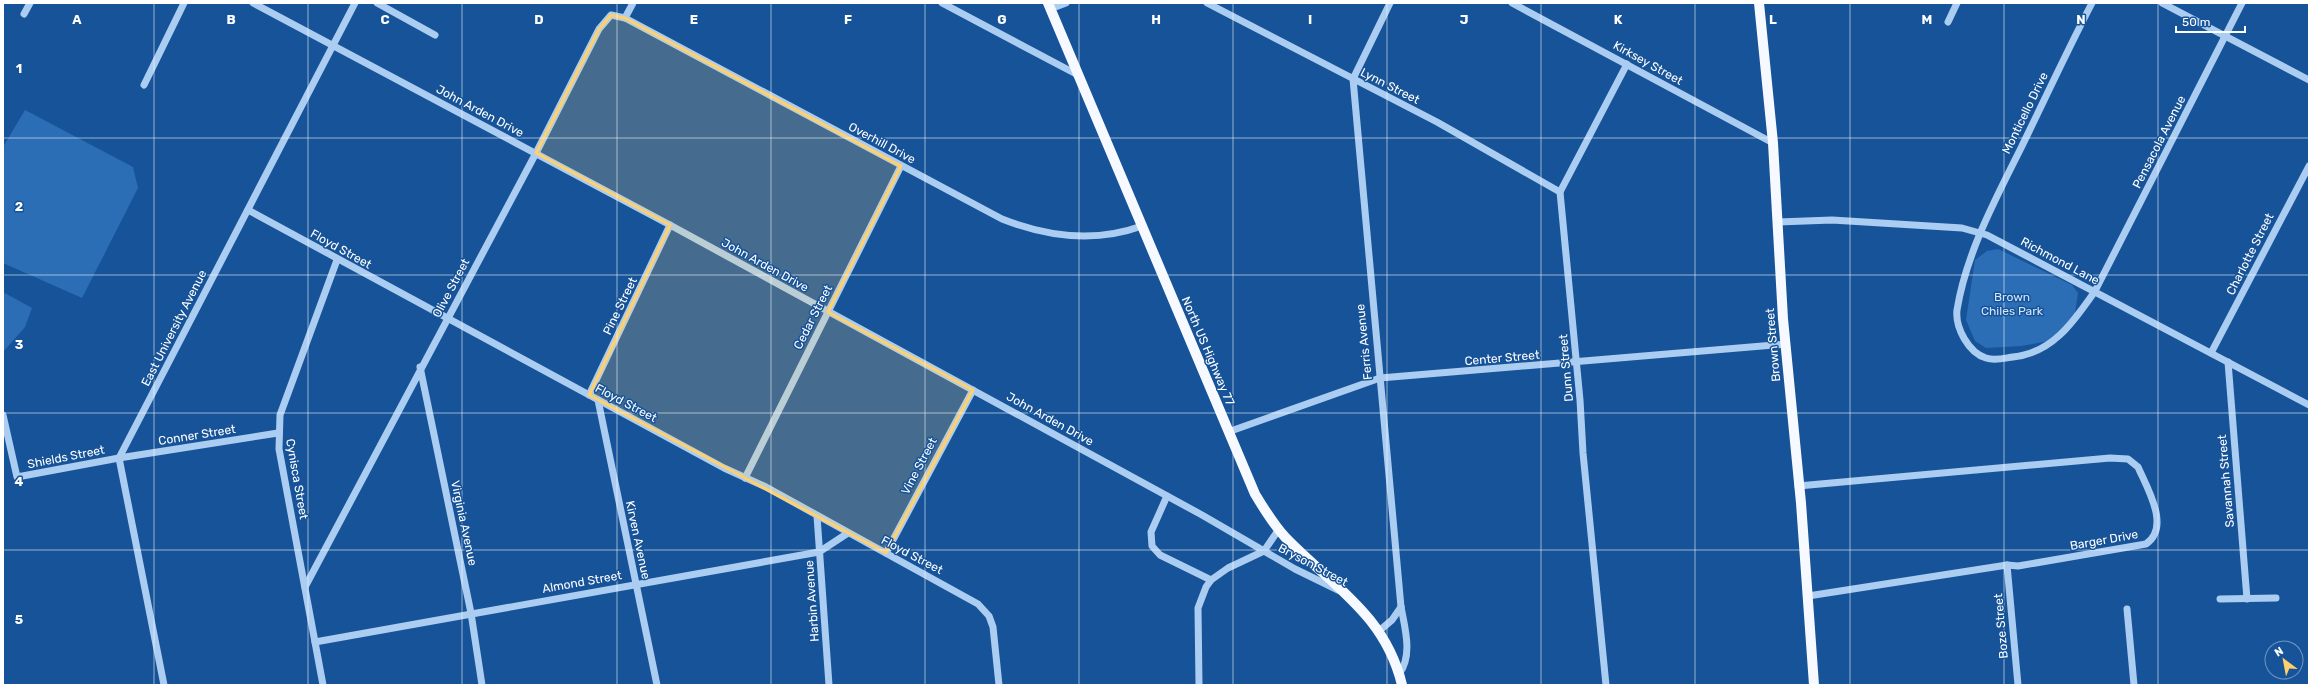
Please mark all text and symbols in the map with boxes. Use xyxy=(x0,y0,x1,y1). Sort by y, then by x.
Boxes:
scale bar xyxy=(2176,8,2245,34)
text: A xyxy=(72,12,82,27)
text: B xyxy=(226,12,236,27)
text: C xyxy=(380,12,390,27)
text: D xyxy=(534,12,544,27)
text: E xyxy=(690,12,698,27)
text: F xyxy=(844,12,852,27)
text: G xyxy=(997,12,1007,27)
text: H xyxy=(1151,12,1161,27)
text: I xyxy=(1308,12,1312,27)
text: J xyxy=(1460,12,1468,27)
text: K xyxy=(1614,12,1623,27)
text: L xyxy=(1769,12,1777,27)
text: M xyxy=(1922,12,1932,27)
text: N xyxy=(2076,12,2086,27)
text: 50 m xyxy=(2182,15,2210,29)
street label: Kirksey Street xyxy=(1611,38,1685,88)
text: 1 xyxy=(16,61,22,76)
street label: Lynn Street xyxy=(1358,65,1422,107)
street label: Monticello Drive xyxy=(1999,70,2051,156)
street label: John Arden Drive xyxy=(434,82,526,140)
street label: Pensacola Avenue xyxy=(2130,93,2189,191)
street label: Overhill Drive xyxy=(846,120,918,167)
text: 2 xyxy=(15,199,23,214)
street label: Charlotte Street xyxy=(2223,210,2277,297)
street label: Floyd Street xyxy=(308,226,374,272)
street label: Richmond Lane xyxy=(2018,234,2102,288)
street label: John Arden Drive xyxy=(719,235,811,295)
street label: Olive Street xyxy=(430,256,473,320)
street label: East University Avenue xyxy=(139,267,210,388)
street label: Pine Street xyxy=(600,275,640,337)
street label: Cedar Street xyxy=(791,282,835,352)
park label: Brown Chiles Park xyxy=(1981,290,2044,318)
street label: North US Highway 77 xyxy=(1179,294,1237,408)
street label: Ferris Avenue xyxy=(1353,303,1375,381)
street label: Brown Street xyxy=(1763,307,1783,382)
street label: Dunn Street xyxy=(1556,333,1576,402)
text: 3 xyxy=(15,337,24,352)
street label: Center Street xyxy=(1464,348,1540,368)
street label: Floyd Street xyxy=(593,381,659,425)
street label: John Arden Drive xyxy=(1004,389,1096,449)
street label: Conner Street xyxy=(157,422,237,448)
street label: Savannah Street xyxy=(2215,434,2237,528)
street label: Vine Street xyxy=(898,435,940,497)
street label: Cynisca Street xyxy=(283,438,311,521)
street label: Shields Street xyxy=(26,443,106,471)
text: 4 xyxy=(15,474,24,489)
street label: Virginia Avenue xyxy=(448,479,480,567)
street label: Kirven Avenue xyxy=(623,500,653,581)
street label: Barger Drive xyxy=(2069,527,2139,553)
street label: Floyd Street xyxy=(879,533,945,577)
street label: Bryson Street xyxy=(1276,541,1351,589)
street label: Harbin Avenue xyxy=(802,559,822,642)
street label: Almond Street xyxy=(541,568,623,596)
street label: Boze Street xyxy=(1991,593,2011,659)
text: 5 xyxy=(15,612,23,627)
north arrow xyxy=(2264,640,2304,680)
text: N xyxy=(2272,644,2286,660)

